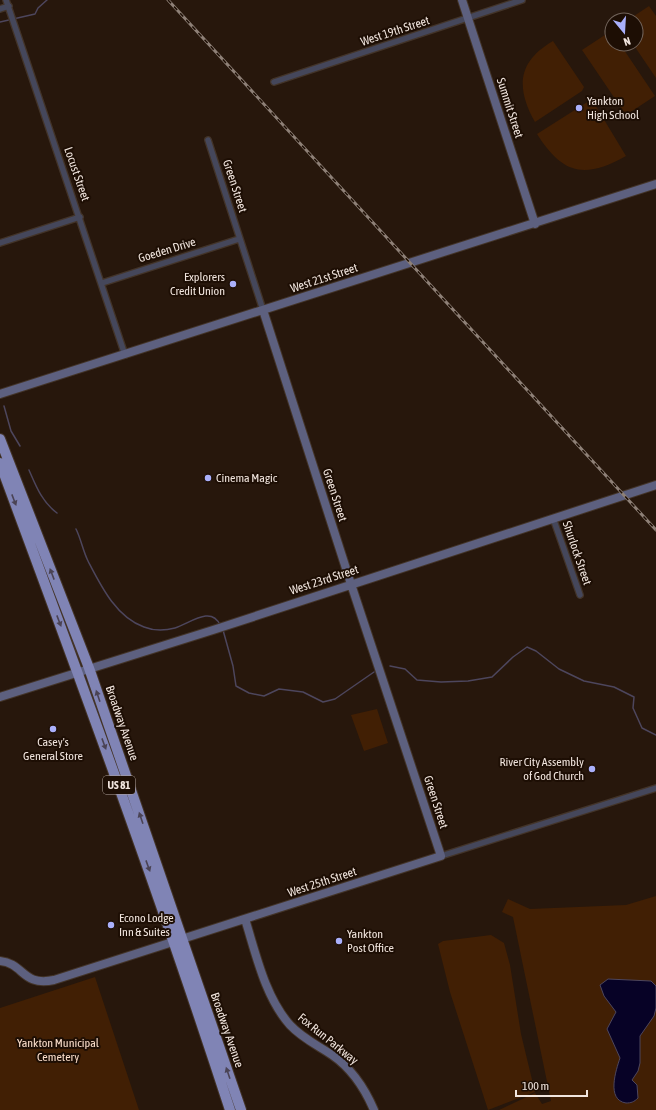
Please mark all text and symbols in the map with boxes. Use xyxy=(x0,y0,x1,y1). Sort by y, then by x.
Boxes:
north arrow xyxy=(604,12,644,52)
street label: West 19th Street xyxy=(359,13,432,49)
text: N xyxy=(622,35,632,48)
street label: Summit Street xyxy=(494,76,526,140)
place label: Yankton High School xyxy=(587,94,640,122)
marker: Yankton High School xyxy=(574,103,584,113)
street label: Locust Street xyxy=(61,145,93,203)
street label: Green Street xyxy=(220,158,250,215)
street label: Goeden Drive xyxy=(137,235,197,265)
street label: West 21st Street xyxy=(289,260,360,295)
place label: Explorers Credit Union xyxy=(170,270,225,298)
marker: Explorers Credit Union xyxy=(228,279,238,289)
street label: Green Street xyxy=(320,467,350,524)
place label: Cinema Magic xyxy=(216,471,278,485)
marker: Cinema Magic xyxy=(203,473,213,483)
one-way arrow xyxy=(11,494,17,506)
street label: Shurlock Street xyxy=(560,519,595,587)
street label: West 23rd Street xyxy=(288,562,361,598)
one-way arrow xyxy=(49,568,55,580)
one-way arrow xyxy=(57,616,63,628)
street label: Broadway Avenue xyxy=(103,684,141,762)
one-way arrow xyxy=(95,689,101,701)
marker: Casey's General Store xyxy=(48,724,58,734)
place label: Casey's General Store xyxy=(23,735,83,763)
one-way arrow xyxy=(101,738,107,750)
place label: River City Assembly of God Church xyxy=(499,755,584,783)
marker: River City Assembly of God Church xyxy=(587,764,597,774)
street label: Green Street xyxy=(421,774,451,831)
road number: US 81 xyxy=(103,776,135,794)
one-way arrow xyxy=(137,812,143,824)
one-way arrow xyxy=(145,860,151,872)
street label: West 25th Street xyxy=(286,864,359,900)
place label: Econo Lodge Inn & Suites xyxy=(119,911,174,939)
marker: Econo Lodge Inn & Suites xyxy=(106,920,116,930)
place label: Yankton Post Office xyxy=(347,927,394,955)
marker: Yankton Post Office xyxy=(334,936,344,946)
street label: Broadway Avenue xyxy=(208,991,246,1069)
street label: Fox Run Parkway xyxy=(295,1010,361,1068)
park label: Yankton Municipal Cemetery xyxy=(17,1036,100,1064)
one-way arrow xyxy=(225,1067,231,1079)
scale bar xyxy=(516,1072,587,1098)
text: 100 m xyxy=(522,1079,549,1093)

